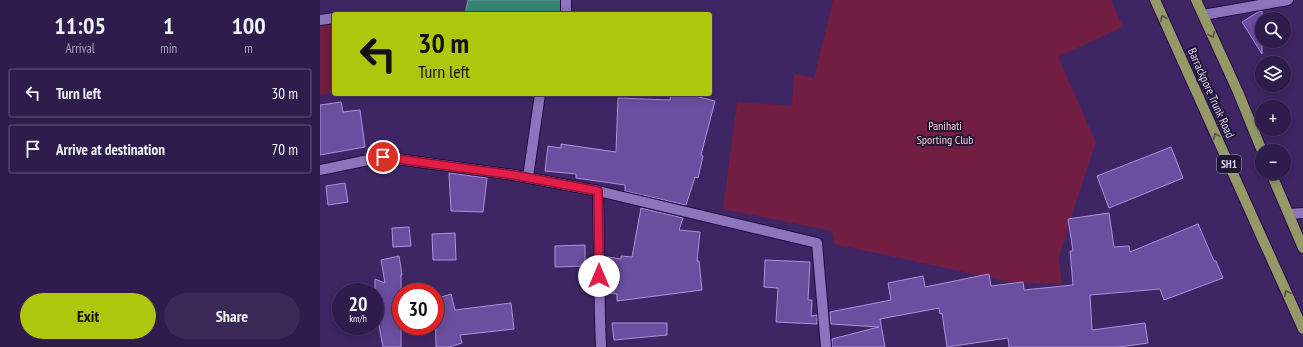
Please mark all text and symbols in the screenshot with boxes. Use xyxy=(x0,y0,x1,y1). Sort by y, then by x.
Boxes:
text: 11:05 xyxy=(54,10,106,41)
text: 1 xyxy=(163,10,174,41)
text: 100 xyxy=(231,10,266,41)
map controls xyxy=(1255,12,1291,180)
button: search xyxy=(1255,12,1291,48)
one-way arrow xyxy=(1160,14,1168,22)
text: 30 m xyxy=(418,24,469,61)
icon: left xyxy=(352,28,404,80)
one-way arrow xyxy=(1207,31,1215,39)
text: Arrival xyxy=(65,40,95,57)
text: min xyxy=(160,40,177,57)
text: m xyxy=(244,40,253,57)
street label: Barrackpore Trunk Road xyxy=(1185,45,1238,140)
button: layers xyxy=(1255,56,1291,92)
text: Turn left xyxy=(418,60,470,83)
icon: left xyxy=(22,82,44,104)
text: Turn left xyxy=(56,84,101,103)
text: 30 m xyxy=(272,84,298,103)
button: + xyxy=(1255,100,1291,136)
park label: Panihati Sporting Club xyxy=(917,118,973,147)
one-way arrow xyxy=(1213,133,1221,141)
icon: arrive xyxy=(22,138,44,160)
text: Arrive at destination xyxy=(56,140,165,159)
text: 70 m xyxy=(272,140,298,159)
pin xyxy=(366,140,400,174)
button: − xyxy=(1255,144,1291,180)
icon: arrive xyxy=(372,146,394,168)
road number: SH1 xyxy=(1217,155,1241,173)
position arrow xyxy=(578,255,620,297)
speed limit sign: 30 xyxy=(392,283,444,335)
one-way arrow xyxy=(1284,290,1292,297)
text: 20 xyxy=(348,291,368,317)
button: Exit xyxy=(20,293,156,339)
button: Share xyxy=(164,293,300,339)
text: km/h xyxy=(349,312,367,325)

